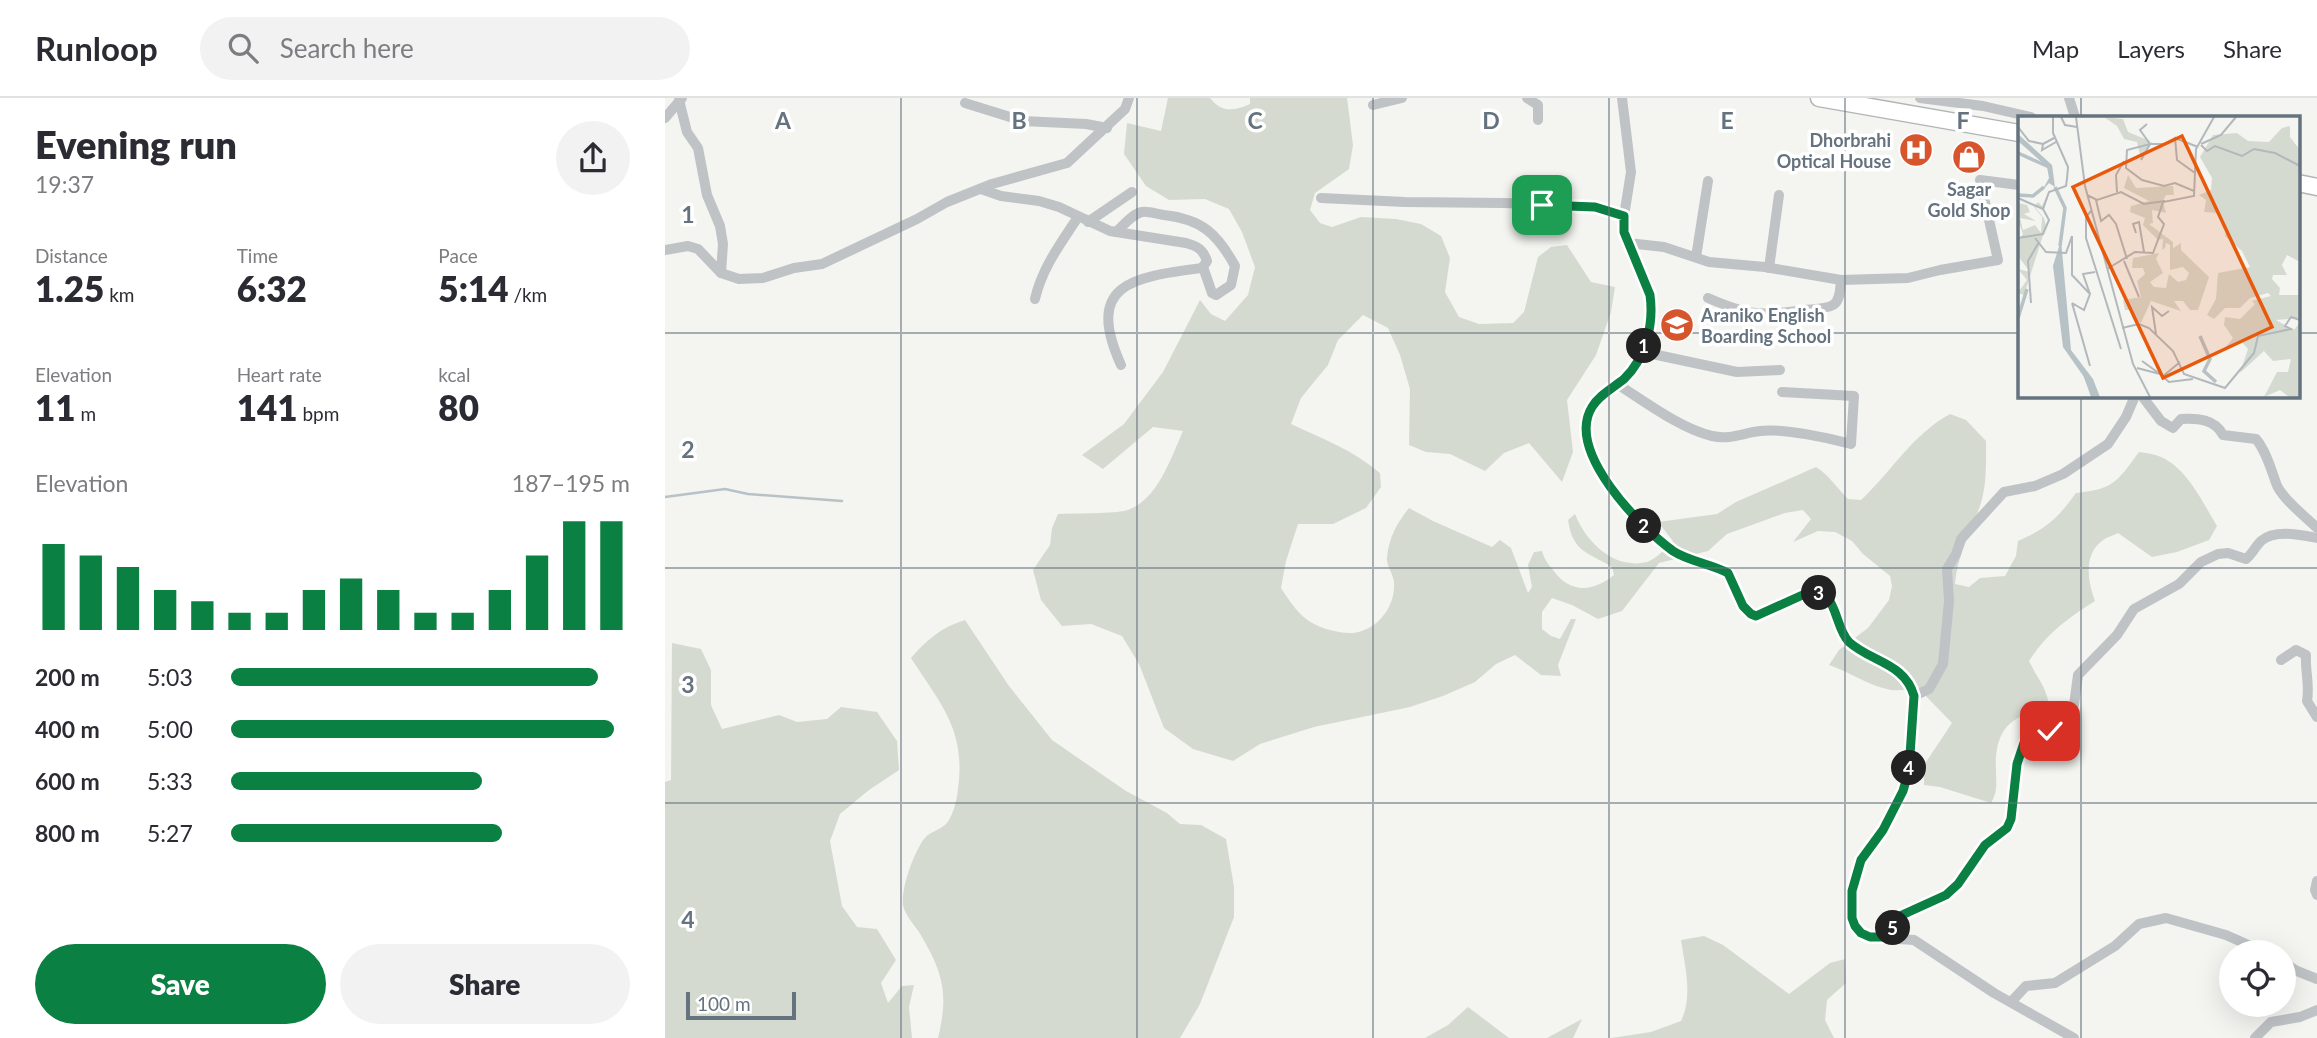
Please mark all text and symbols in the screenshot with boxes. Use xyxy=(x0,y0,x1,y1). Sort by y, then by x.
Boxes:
search box xyxy=(200,17,690,80)
text: Runloop xyxy=(35,28,158,68)
icon: search xyxy=(224,29,262,67)
text: Search here xyxy=(280,32,414,64)
text: Map xyxy=(2032,34,2079,63)
text: Layers xyxy=(2117,34,2185,63)
text: Share xyxy=(2223,34,2282,63)
text: A xyxy=(774,106,792,134)
text: B xyxy=(1011,106,1027,134)
text: C xyxy=(1247,106,1263,134)
text: D xyxy=(1482,106,1500,134)
text: E xyxy=(1720,106,1734,134)
text: F xyxy=(1956,106,1970,134)
inset map xyxy=(2018,116,2299,397)
text: Evening run xyxy=(35,121,237,167)
button: share xyxy=(556,121,630,195)
place label: Dhorbrahi Optical House xyxy=(1777,129,1891,172)
hospital icon: Dhorbrahi Optical House xyxy=(1897,131,1935,169)
shop icon: Sagar Gold Shop xyxy=(1950,138,1988,176)
text: 19:37 xyxy=(35,170,94,198)
pin xyxy=(1512,175,1572,235)
place label: Sagar Gold Shop xyxy=(1928,178,2010,221)
icon: arrive xyxy=(1523,186,1561,224)
text: 1 xyxy=(681,200,695,228)
text: Distance xyxy=(35,244,108,267)
text: Time xyxy=(237,244,278,267)
text: Pace xyxy=(438,244,478,267)
text: 1.25 xyxy=(35,267,104,309)
text: 6:32 xyxy=(237,267,307,309)
text: 5:14 xyxy=(438,267,509,309)
text: km xyxy=(104,283,134,306)
text: /km xyxy=(509,283,547,306)
place label: Araniko English Boarding School xyxy=(1700,304,1831,347)
school or university icon: Araniko English Boarding School xyxy=(1658,306,1696,344)
pin: 1 xyxy=(1627,328,1661,364)
text: 1 xyxy=(1638,334,1649,357)
text: Elevation xyxy=(35,363,112,386)
text: Heart rate xyxy=(237,363,322,386)
text: kcal xyxy=(438,363,470,386)
text: 11 xyxy=(35,386,76,428)
text: 141 xyxy=(237,386,298,428)
text: 80 xyxy=(438,386,479,428)
text: m xyxy=(76,402,96,425)
text: bpm xyxy=(298,402,339,425)
text: 2 xyxy=(681,435,695,463)
text: Elevation xyxy=(35,469,128,497)
text: 187–195 m xyxy=(512,469,630,497)
pin: 2 xyxy=(1627,508,1661,544)
text: 2 xyxy=(1638,514,1649,537)
pin: 3 xyxy=(1801,575,1837,610)
text: 3 xyxy=(1813,581,1824,604)
text: 200 m xyxy=(35,663,100,691)
text: 5:03 xyxy=(147,663,193,691)
text: 3 xyxy=(681,670,695,698)
pin xyxy=(2020,701,2080,761)
icon: check xyxy=(2031,712,2069,750)
text: 400 m xyxy=(35,715,100,743)
text: 5:00 xyxy=(147,715,193,743)
pin: 4 xyxy=(1891,750,1927,786)
text: 4 xyxy=(1903,756,1914,779)
text: 600 m xyxy=(35,767,100,795)
text: 5:33 xyxy=(147,767,193,795)
text: 800 m xyxy=(35,819,100,847)
text: 5:27 xyxy=(147,819,193,847)
text: 4 xyxy=(681,905,695,933)
pin: 5 xyxy=(1875,910,1911,946)
text: 5 xyxy=(1887,916,1898,939)
map controls xyxy=(2219,940,2296,1017)
button: locate xyxy=(2219,940,2296,1017)
button: Save xyxy=(35,944,326,1024)
button: Share xyxy=(340,944,630,1024)
scale bar xyxy=(686,989,796,1021)
text: 100 m xyxy=(697,992,751,1015)

